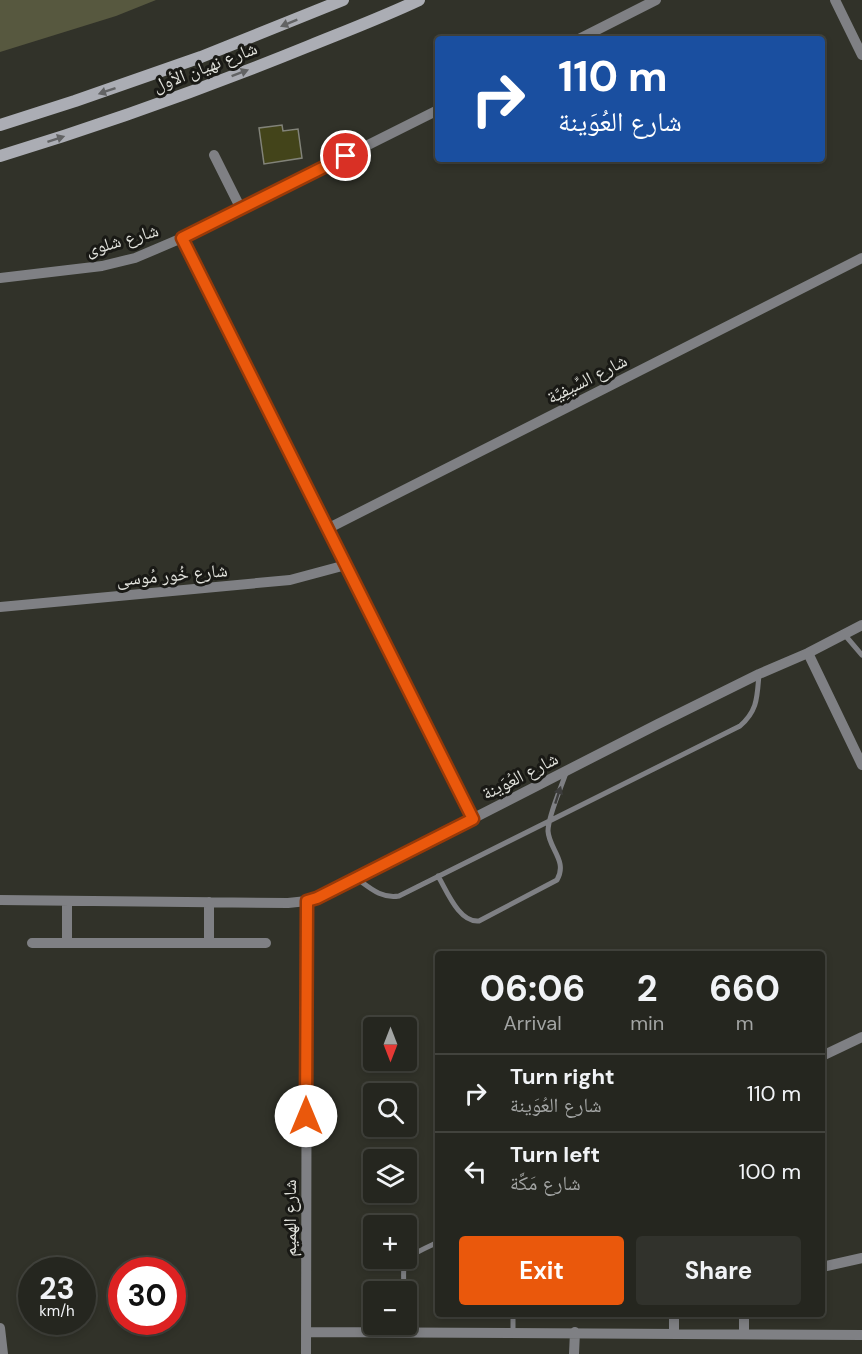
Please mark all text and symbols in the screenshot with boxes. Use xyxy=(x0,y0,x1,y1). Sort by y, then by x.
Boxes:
one-way arrow xyxy=(280,18,298,28)
street label: شارع نهيان الأول xyxy=(149,36,261,98)
text: 110 m xyxy=(558,49,668,104)
icon: right xyxy=(459,60,537,138)
one-way arrow xyxy=(231,68,249,78)
one-way arrow xyxy=(98,87,116,96)
text: شارع العُوَينة xyxy=(558,104,682,139)
pin xyxy=(320,130,371,181)
one-way arrow xyxy=(47,134,65,143)
icon: arrive xyxy=(329,139,362,172)
street label: شارع شلوى xyxy=(83,218,161,262)
street label: شارع السِّيفِيَّة xyxy=(543,349,631,409)
street label: شارع خُور مُوسى xyxy=(115,558,229,592)
street label: شارع العُوَينة xyxy=(478,747,562,805)
one-way arrow xyxy=(554,786,564,804)
text: 06:06 xyxy=(480,965,585,1012)
text: 2 xyxy=(637,965,658,1012)
text: 660 xyxy=(709,965,780,1012)
text: Arrival xyxy=(503,1010,562,1036)
text: min xyxy=(630,1010,664,1036)
text: m xyxy=(736,1010,754,1036)
north arrow xyxy=(363,1017,417,1071)
map controls xyxy=(363,1017,417,1335)
text: Turn right xyxy=(510,1062,615,1091)
icon: right xyxy=(459,1077,492,1110)
text: 110 m xyxy=(747,1079,801,1108)
button: search xyxy=(363,1083,417,1137)
position arrow xyxy=(274,1084,338,1148)
text: شارع العُوَينة xyxy=(510,1092,602,1118)
text: Turn left xyxy=(510,1140,600,1169)
button: layers xyxy=(363,1149,417,1203)
icon: left xyxy=(459,1155,492,1188)
text: 100 m xyxy=(739,1157,801,1186)
text: شارع مَكَّة xyxy=(510,1170,581,1196)
street label: شارع الهميم xyxy=(278,1179,302,1257)
button: + xyxy=(363,1215,417,1269)
button: Exit xyxy=(459,1236,624,1305)
button: Share xyxy=(636,1236,801,1305)
speed limit sign: 30 xyxy=(108,1257,186,1335)
text: 23 xyxy=(39,1269,75,1308)
button: − xyxy=(363,1281,417,1335)
text: km/h xyxy=(39,1301,75,1321)

